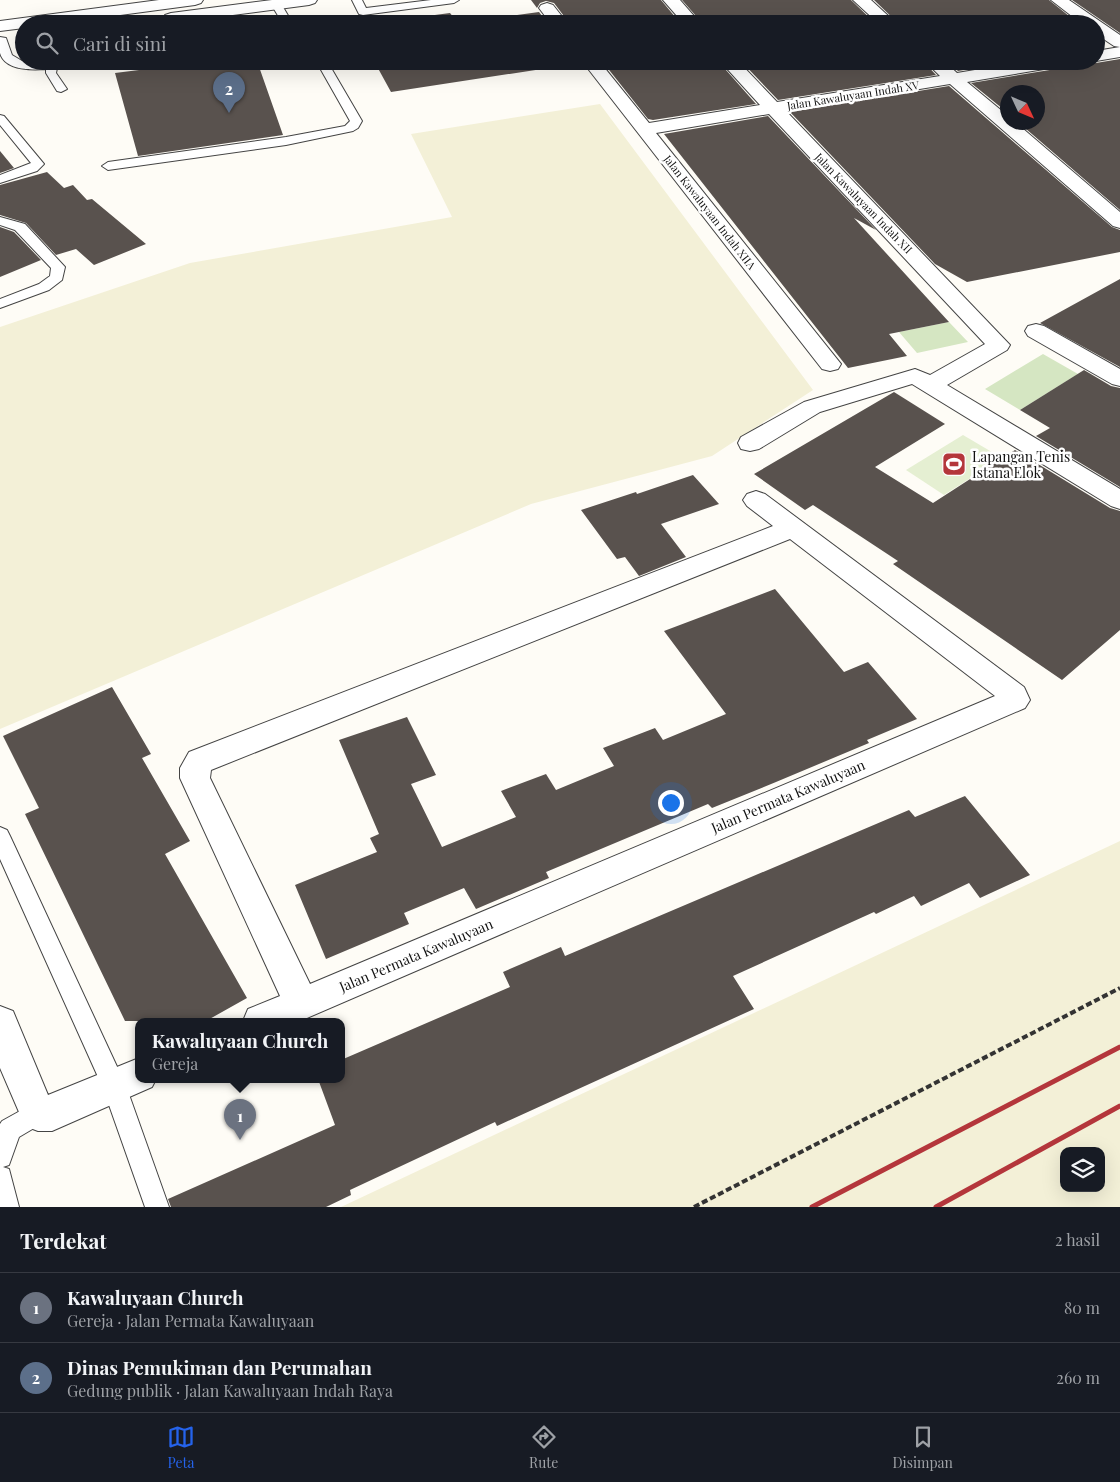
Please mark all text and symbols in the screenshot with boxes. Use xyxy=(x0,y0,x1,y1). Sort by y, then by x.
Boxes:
search box xyxy=(15,15,1105,70)
icon: search xyxy=(33,29,61,57)
text: Cari di sini xyxy=(73,30,167,56)
pin: 2 xyxy=(213,72,245,113)
street label: Jalan Kawaluyaan Indah XV xyxy=(785,77,920,113)
north arrow xyxy=(1000,85,1045,130)
street label: Jalan Kawaluyaan Indah XII xyxy=(811,149,916,257)
street label: Jalan Kawaluyaan Indah XIIA xyxy=(660,151,759,272)
place label: Lapangan Tenis Istana Elok xyxy=(972,447,1070,482)
sports icon: Lapangan Tenis Istana Elok xyxy=(941,451,967,477)
street label: Jalan Permata Kawaluyaan xyxy=(707,755,868,837)
your location xyxy=(658,790,684,816)
street label: Jalan Permata Kawaluyaan xyxy=(335,914,496,996)
popup xyxy=(135,1018,345,1083)
text: Kawaluyaan Church xyxy=(152,1027,328,1053)
text: Gereja xyxy=(152,1053,198,1074)
pin: 1 xyxy=(224,1099,256,1140)
map controls xyxy=(1060,1147,1105,1192)
button: layers xyxy=(1060,1147,1105,1192)
text: Terdekat xyxy=(20,1226,107,1254)
text: 2 hasil xyxy=(1055,1229,1100,1250)
text: Kawaluyaan Church xyxy=(67,1284,244,1310)
text: 1 xyxy=(33,1297,39,1318)
text: 80 m xyxy=(1064,1297,1100,1318)
text: Gereja · Jalan Permata Kawaluyaan xyxy=(67,1310,314,1331)
text: Dinas Pemukiman dan Perumahan xyxy=(67,1354,372,1380)
text: 2 xyxy=(32,1367,40,1388)
text: 260 m xyxy=(1056,1367,1100,1388)
text: Gedung publik · Jalan Kawaluyaan Indah Raya xyxy=(67,1380,393,1401)
tab: Peta xyxy=(167,1423,195,1472)
tab: Rute xyxy=(529,1423,558,1472)
tab: Disimpan xyxy=(892,1423,953,1472)

